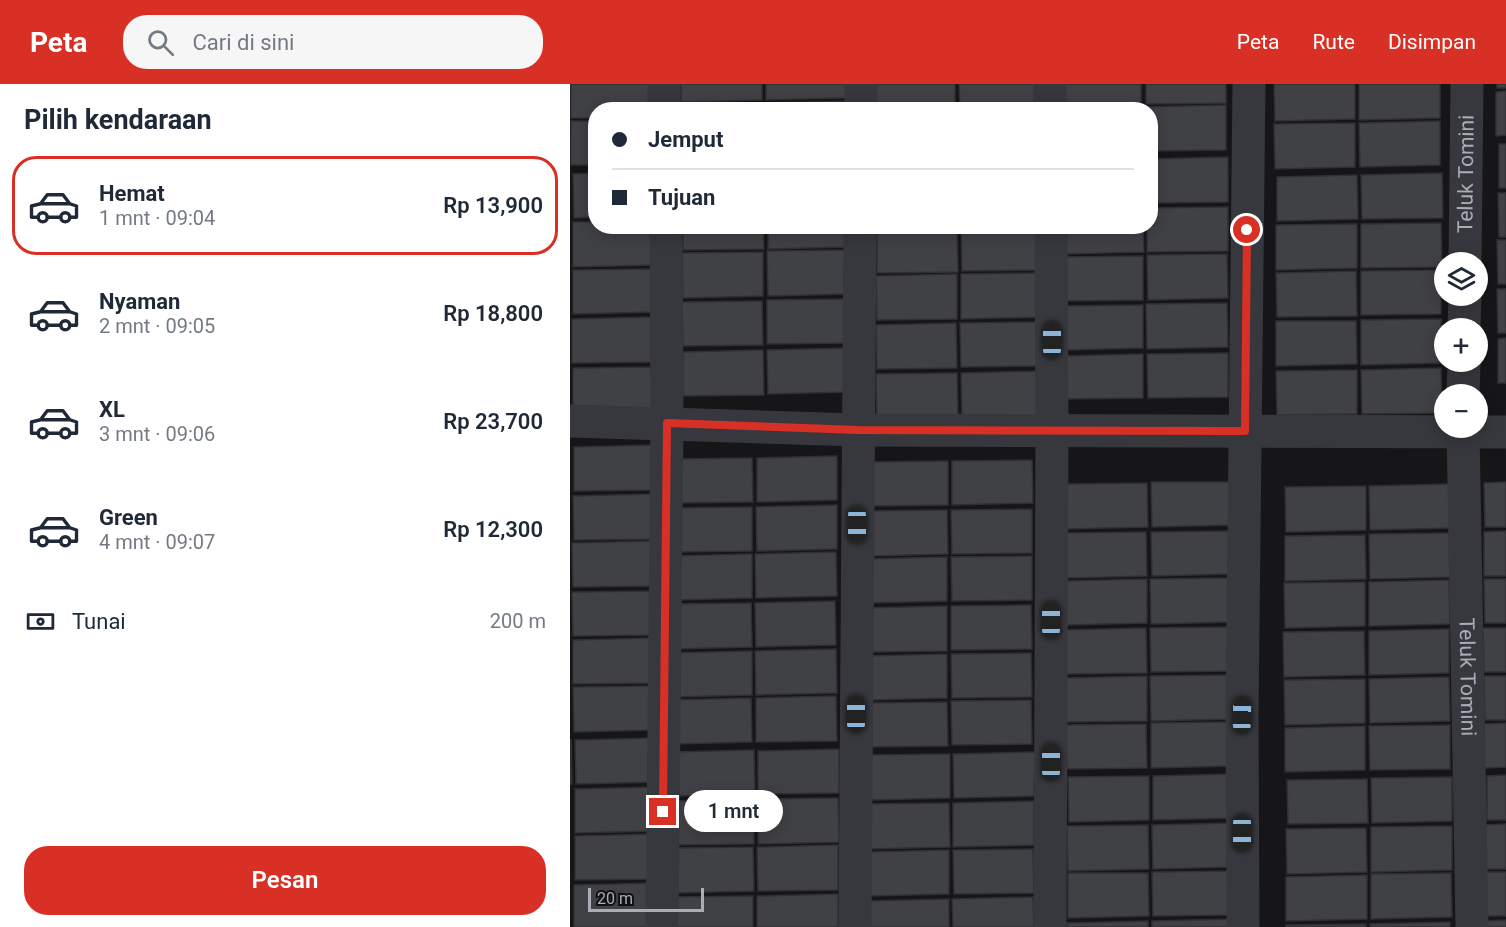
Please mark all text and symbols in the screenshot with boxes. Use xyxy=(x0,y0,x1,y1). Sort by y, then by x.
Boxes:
search box xyxy=(123,15,543,69)
text: Peta xyxy=(30,26,87,59)
icon: search xyxy=(144,26,177,59)
text: Cari di sini xyxy=(192,30,294,55)
text: Peta xyxy=(1237,30,1279,54)
text: Rute xyxy=(1312,30,1355,54)
text: Disimpan xyxy=(1388,30,1476,54)
text: Pilih kendaraan xyxy=(24,104,212,136)
street label: Teluk Tomini xyxy=(1453,115,1479,233)
text: Jemput xyxy=(648,127,723,152)
icon: car xyxy=(27,179,81,233)
text: Hemat xyxy=(99,181,165,206)
text: Tujuan xyxy=(648,185,715,210)
text: Rp 13,900 xyxy=(443,193,543,218)
text: 1 mnt · 09:04 xyxy=(99,206,215,230)
route start xyxy=(1233,216,1260,243)
map controls xyxy=(1434,252,1488,438)
button: layers xyxy=(1434,252,1488,306)
icon: car xyxy=(27,287,81,341)
text: Nyaman xyxy=(99,289,180,314)
text: Rp 18,800 xyxy=(443,301,543,326)
text: 2 mnt · 09:05 xyxy=(99,314,215,338)
button: + xyxy=(1434,318,1488,372)
car xyxy=(1043,322,1061,358)
button: − xyxy=(1434,384,1488,438)
icon: car xyxy=(27,395,81,449)
text: XL xyxy=(99,397,125,422)
text: Rp 23,700 xyxy=(443,409,543,434)
text: 3 mnt · 09:06 xyxy=(99,422,215,446)
icon: car xyxy=(27,503,81,557)
text: Green xyxy=(99,505,158,530)
car xyxy=(848,507,866,543)
text: Rp 12,300 xyxy=(443,517,543,542)
text: 4 mnt · 09:07 xyxy=(99,530,215,554)
car xyxy=(1042,602,1060,638)
icon: cash xyxy=(24,605,57,638)
text: Tunai xyxy=(72,609,126,634)
text: 200 m xyxy=(490,609,546,633)
street label: Teluk Tomini xyxy=(1454,617,1481,736)
car xyxy=(847,696,865,732)
car xyxy=(1233,697,1251,733)
car xyxy=(1042,744,1060,780)
callout: 1 mnt xyxy=(684,791,783,833)
route end xyxy=(649,798,676,825)
text: 1 mnt xyxy=(708,799,759,823)
car xyxy=(1233,815,1251,851)
button: Pesan xyxy=(24,846,546,915)
scale bar xyxy=(588,885,704,912)
text: 20 m xyxy=(597,889,633,908)

